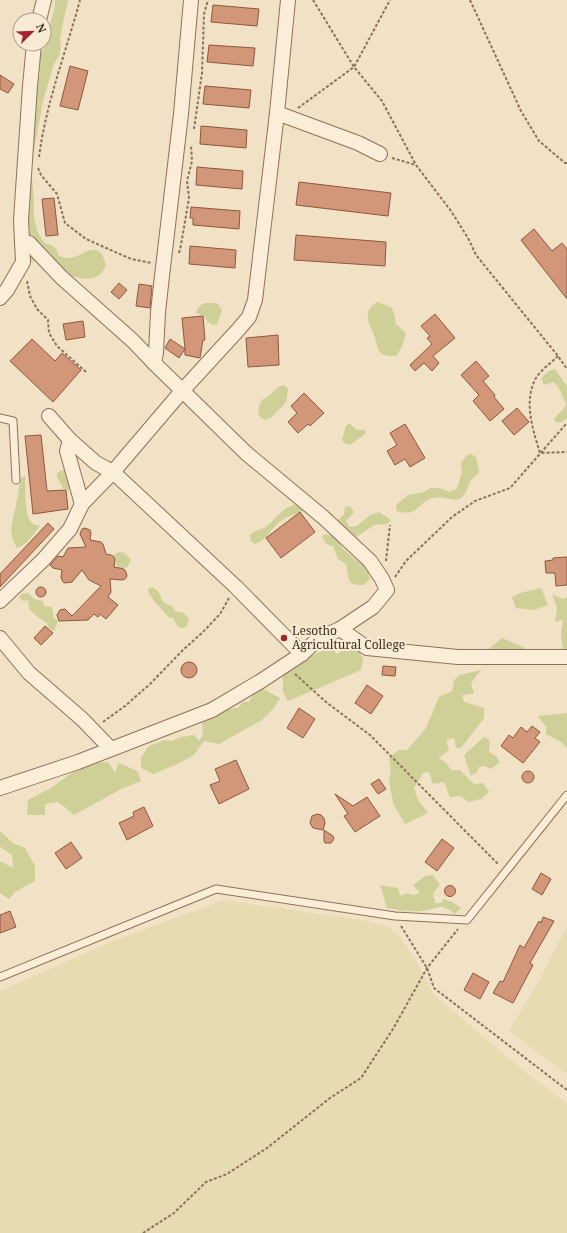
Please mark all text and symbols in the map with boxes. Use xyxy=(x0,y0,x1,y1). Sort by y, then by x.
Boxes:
north arrow xyxy=(12,12,52,52)
text: N xyxy=(33,21,50,35)
place label: Lesotho Agricultural College xyxy=(292,622,405,653)
marker: Lesotho Agricultural College xyxy=(279,633,289,643)

